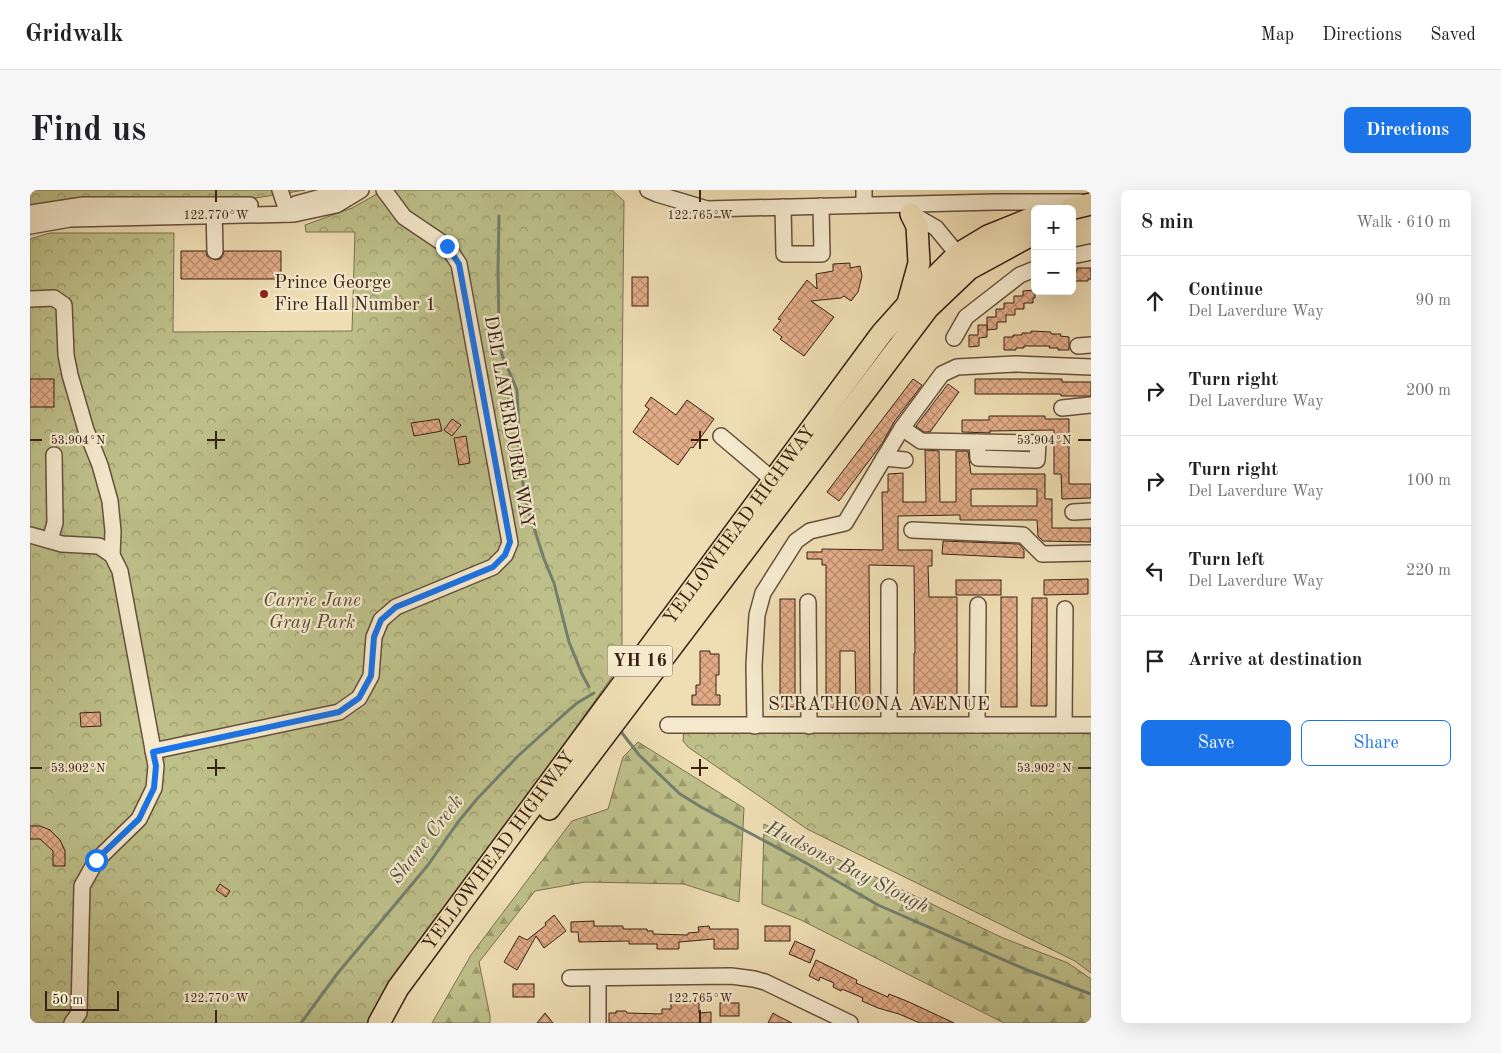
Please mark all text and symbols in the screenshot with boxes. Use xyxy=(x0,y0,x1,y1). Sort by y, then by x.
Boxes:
text: Gridwalk xyxy=(25,23,123,47)
text: Map xyxy=(1261,26,1294,44)
text: Directions xyxy=(1322,26,1402,44)
text: Saved xyxy=(1430,26,1476,44)
button: Directions xyxy=(1344,107,1471,153)
text: Find us xyxy=(30,113,146,148)
map controls xyxy=(1031,205,1076,295)
button: + xyxy=(1031,205,1076,250)
text: 122.765°W xyxy=(668,209,733,222)
text: 122.770°W xyxy=(184,210,249,222)
text: 8 min xyxy=(1141,212,1194,233)
text: Walk · 610 m xyxy=(1356,215,1451,231)
route end xyxy=(436,235,459,258)
button: − xyxy=(1031,250,1076,295)
place label: Prince George Fire Hall Number 1 xyxy=(274,274,436,315)
text: Continue xyxy=(1188,281,1263,300)
icon: ahead xyxy=(1141,287,1169,315)
marker: Prince George Fire Hall Number 1 xyxy=(258,288,270,300)
text: 90 m xyxy=(1415,293,1451,309)
text: Del Laverdure Way xyxy=(1188,304,1324,320)
street label: DEL LAVERDURE WAY xyxy=(480,314,536,530)
text: Turn right xyxy=(1188,371,1278,390)
icon: right xyxy=(1141,377,1169,405)
text: 200 m xyxy=(1406,383,1451,399)
text: Del Laverdure Way xyxy=(1188,394,1324,410)
street label: YELLOWHEAD HIGHWAY xyxy=(660,422,819,628)
text: 53.904°N xyxy=(51,434,105,447)
text: 53.904°N xyxy=(1017,434,1071,447)
text: Turn right xyxy=(1188,461,1278,480)
icon: right xyxy=(1141,467,1169,495)
text: 100 m xyxy=(1406,473,1451,489)
text: Del Laverdure Way xyxy=(1188,484,1324,500)
text: Turn left xyxy=(1188,551,1265,570)
icon: left xyxy=(1141,557,1169,585)
text: 220 m xyxy=(1406,563,1451,579)
text: Del Laverdure Way xyxy=(1188,574,1324,590)
park label: Carrie Jane Gray Park xyxy=(263,592,361,633)
road number: YH 16 xyxy=(608,646,672,676)
icon: arrive xyxy=(1141,647,1169,675)
text: Arrive at destination xyxy=(1188,651,1362,670)
street label: STRATHCONA AVENUE xyxy=(768,696,990,715)
button: Save xyxy=(1141,720,1291,766)
button: Share xyxy=(1301,720,1451,766)
street label: YELLOWHEAD HIGHWAY xyxy=(420,748,579,954)
text: 53.902°N xyxy=(51,762,105,775)
text: 53.902°N xyxy=(1017,762,1071,775)
water label: Shane Creek xyxy=(386,792,468,888)
water label: Hudsons Bay Slough xyxy=(761,818,932,918)
route start xyxy=(85,849,108,872)
scale bar xyxy=(45,988,119,1011)
text: 122.765°W xyxy=(668,992,733,1005)
text: 50 m xyxy=(52,993,83,1007)
text: 122.770°W xyxy=(184,993,249,1005)

